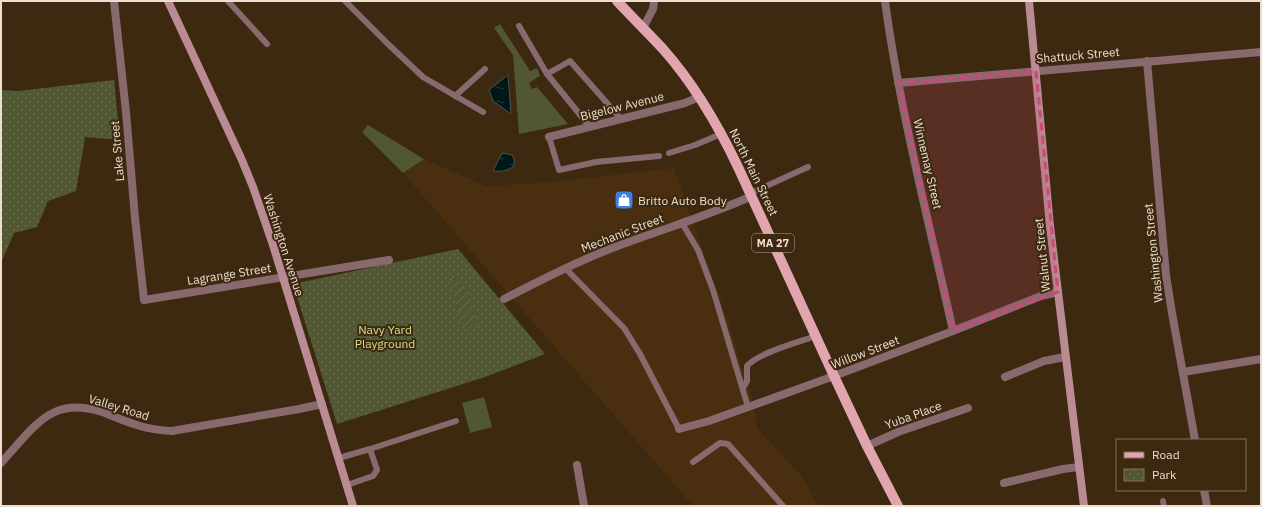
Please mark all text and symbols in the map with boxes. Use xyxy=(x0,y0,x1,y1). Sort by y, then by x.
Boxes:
street label: Shattuck Street xyxy=(1036,44,1120,66)
street label: Bigelow Avenue xyxy=(579,88,666,124)
street label: Winnemay Street xyxy=(910,117,946,211)
street label: Lake Street xyxy=(107,120,127,182)
street label: North Main Street xyxy=(726,126,782,218)
shop icon: Britto Auto Body xyxy=(613,189,635,211)
street label: Washington Avenue xyxy=(260,192,308,298)
place label: Britto Auto Body xyxy=(638,193,727,208)
street label: Washington Street xyxy=(1140,203,1166,303)
street label: Mechanic Street xyxy=(579,210,665,256)
street label: Walnut Street xyxy=(1031,217,1053,293)
road number: MA 27 xyxy=(752,234,794,252)
street label: Lagrange Street xyxy=(186,260,272,288)
park label: Navy Yard Playground xyxy=(355,322,415,351)
street label: Willow Street xyxy=(829,332,901,372)
street label: Valley Road xyxy=(87,391,151,423)
street label: Yuba Place xyxy=(883,398,944,432)
legend xyxy=(1116,439,1246,491)
text: Road xyxy=(1152,447,1180,462)
text: Park xyxy=(1152,467,1177,482)

